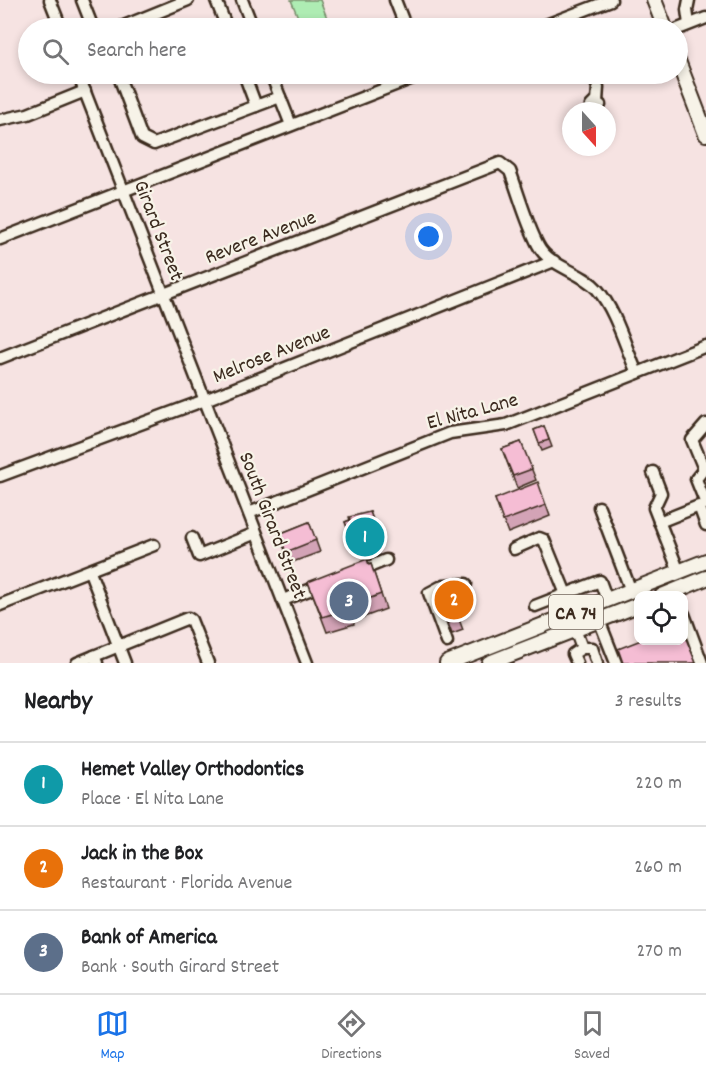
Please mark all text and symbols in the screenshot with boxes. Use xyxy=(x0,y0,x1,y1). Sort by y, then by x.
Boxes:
search box xyxy=(18,18,688,84)
icon: search xyxy=(39,35,72,68)
text: Search here xyxy=(87,36,186,67)
north arrow xyxy=(562,102,616,156)
street label: Girard Street xyxy=(124,176,190,286)
street label: Revere Avenue xyxy=(201,204,321,274)
your location xyxy=(414,222,443,251)
street label: Melrose Avenue xyxy=(209,319,335,393)
street label: El Nita Lane xyxy=(424,386,522,439)
street label: South Girard Street xyxy=(229,448,313,604)
pin: 1 xyxy=(346,514,385,560)
pin: 3 xyxy=(330,578,368,624)
pin: 2 xyxy=(434,578,474,622)
map controls xyxy=(634,591,688,645)
button: locate xyxy=(634,591,688,645)
road number: CA 74 xyxy=(549,595,603,629)
text: Nearby xyxy=(24,684,92,721)
text: 3 results xyxy=(615,688,682,716)
text: Hemet Valley Orthodontics xyxy=(81,755,304,786)
text: 1 xyxy=(41,770,46,798)
text: 220 m xyxy=(635,770,682,798)
text: Place · El Nita Lane xyxy=(81,786,224,814)
text: Jack in the Box xyxy=(81,839,203,870)
text: 2 xyxy=(39,854,48,882)
text: 260 m xyxy=(634,854,682,882)
text: Restaurant · Florida Avenue xyxy=(81,870,292,898)
text: Bank of America xyxy=(81,923,217,954)
text: 3 xyxy=(39,938,48,966)
text: 270 m xyxy=(636,938,682,966)
text: Bank · South Girard Street xyxy=(81,954,279,982)
tab: Map xyxy=(96,1007,129,1066)
tab: Directions xyxy=(321,1007,382,1066)
tab: Saved xyxy=(574,1007,610,1066)

